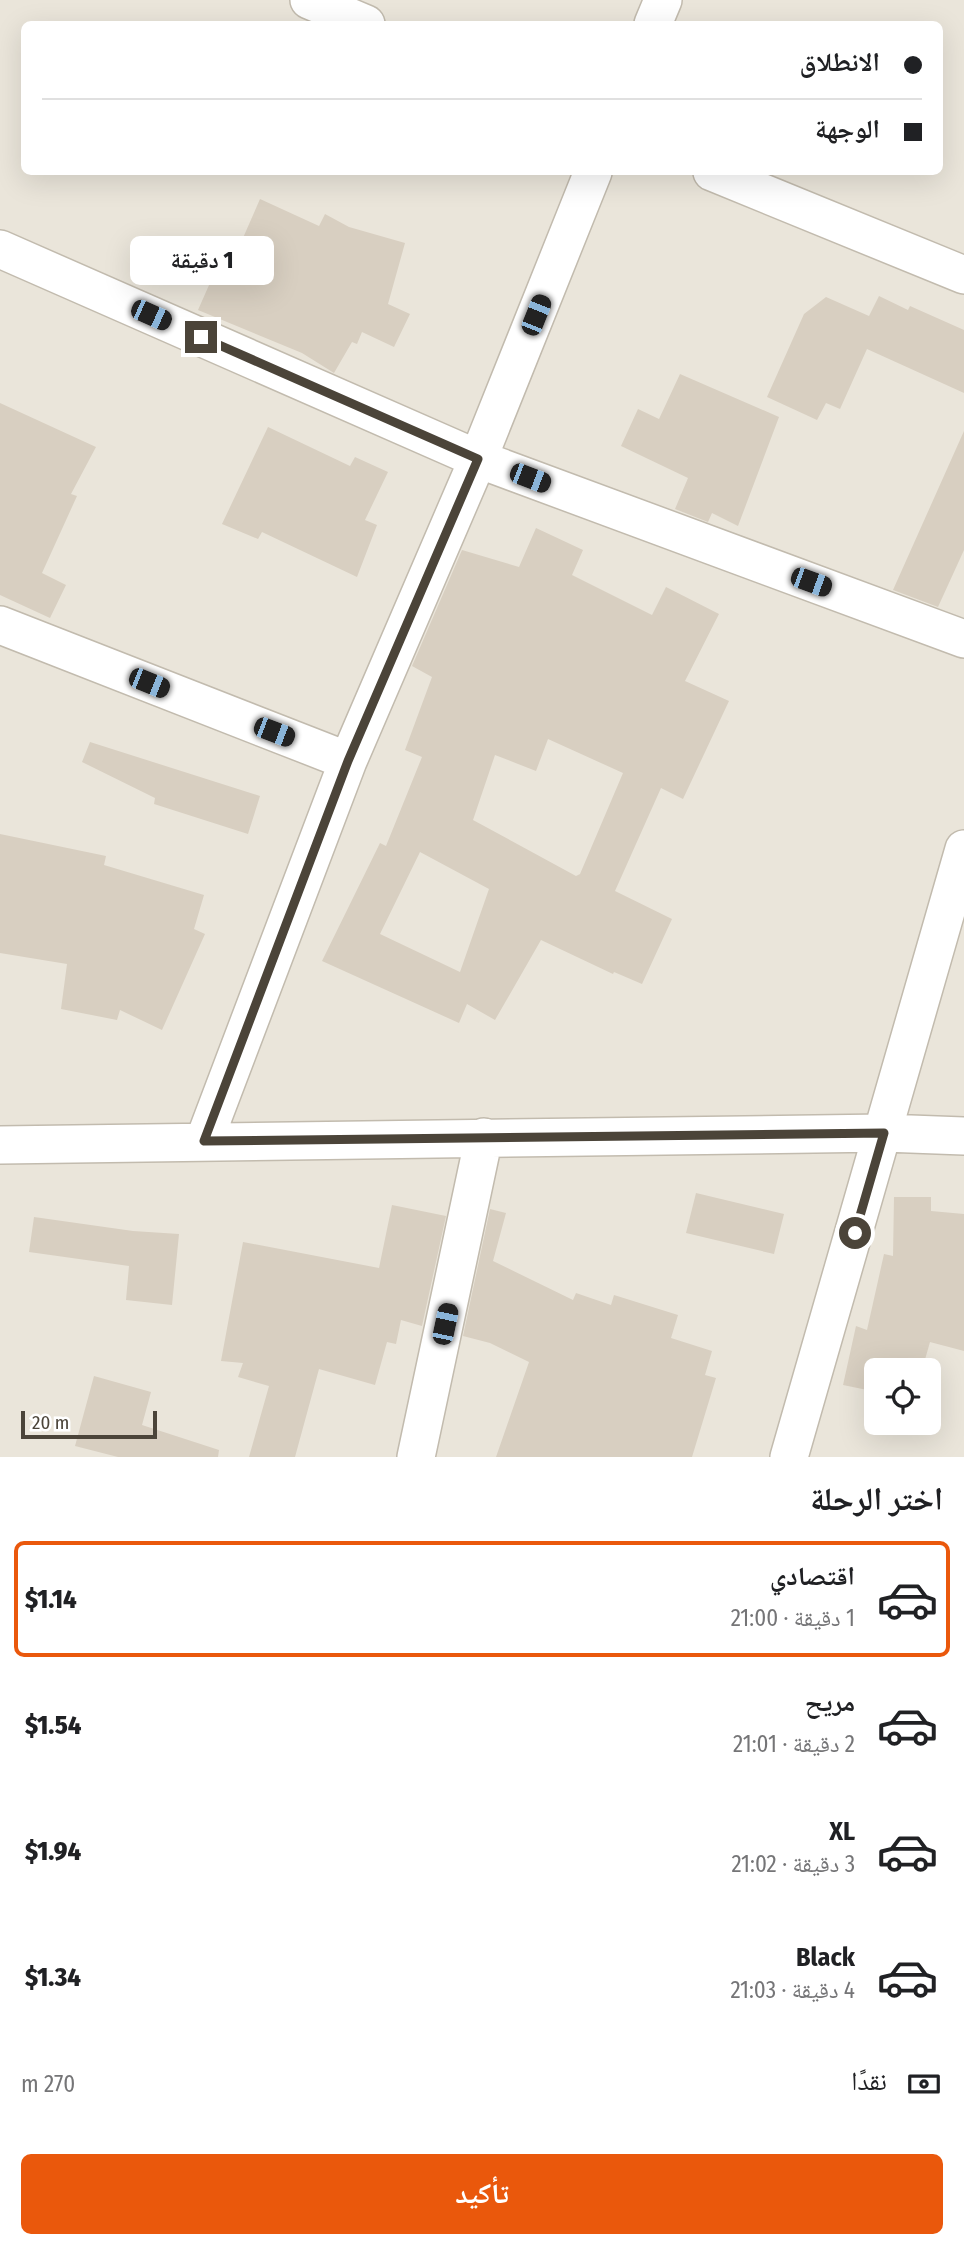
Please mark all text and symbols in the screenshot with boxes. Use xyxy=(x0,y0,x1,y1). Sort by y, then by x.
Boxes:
text: الانطلاق xyxy=(800,47,880,78)
text: الوجهة xyxy=(815,114,880,145)
callout: 1 دقيقة xyxy=(129,236,273,284)
text: 1 دقيقة xyxy=(171,246,233,274)
car xyxy=(519,292,554,338)
car xyxy=(128,297,175,333)
route end xyxy=(185,321,217,353)
car xyxy=(507,461,554,495)
car xyxy=(788,565,835,599)
car xyxy=(126,665,173,701)
car xyxy=(251,715,298,749)
route start xyxy=(839,1217,871,1249)
car xyxy=(431,1301,460,1347)
map controls xyxy=(864,1358,941,1435)
button: locate xyxy=(864,1358,941,1435)
scale bar xyxy=(21,1408,158,1440)
text: 20 m xyxy=(32,1411,69,1434)
text: اختر الرحلة xyxy=(810,1480,943,1518)
text: اقتصادي xyxy=(770,1561,855,1592)
icon: car xyxy=(876,1568,939,1631)
text: $1.14 xyxy=(25,1584,77,1615)
text: 1 دقيقة · 21:00 xyxy=(731,1604,855,1632)
text: مريح xyxy=(805,1687,855,1718)
icon: car xyxy=(876,1694,939,1757)
text: $1.54 xyxy=(25,1710,81,1741)
text: 2 دقيقة · 21:01 xyxy=(733,1730,855,1758)
text: XL xyxy=(829,1816,855,1847)
icon: car xyxy=(876,1820,939,1883)
text: $1.94 xyxy=(25,1836,81,1867)
text: 3 دقيقة · 21:02 xyxy=(731,1850,855,1878)
text: Black xyxy=(796,1942,855,1973)
icon: car xyxy=(876,1946,939,2009)
text: $1.34 xyxy=(25,1962,81,1993)
text: 4 دقيقة · 21:03 xyxy=(730,1976,855,2004)
icon: cash xyxy=(905,2065,943,2103)
text: نقدًا xyxy=(851,2066,887,2097)
text: 270 m xyxy=(21,2070,75,2098)
button: تأكيد xyxy=(21,2154,943,2234)

